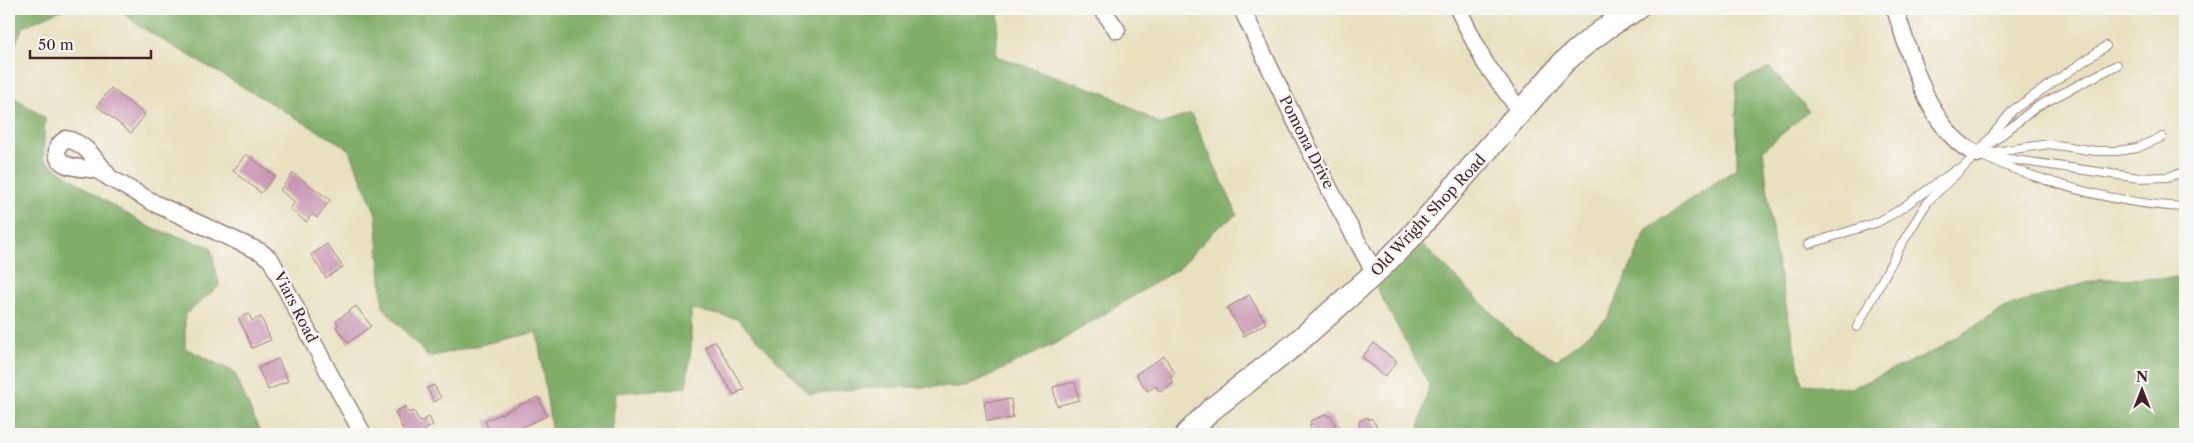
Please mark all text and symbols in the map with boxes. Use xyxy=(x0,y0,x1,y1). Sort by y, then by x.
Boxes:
scale bar xyxy=(30,28,151,60)
text: 50 m xyxy=(38,35,74,54)
street label: Pomona Drive xyxy=(1275,92,1339,192)
street label: Old Wright Shop Road xyxy=(1366,150,1490,280)
street label: Viars Road xyxy=(270,267,322,346)
north arrow xyxy=(2116,366,2166,416)
text: N xyxy=(2136,368,2148,386)

